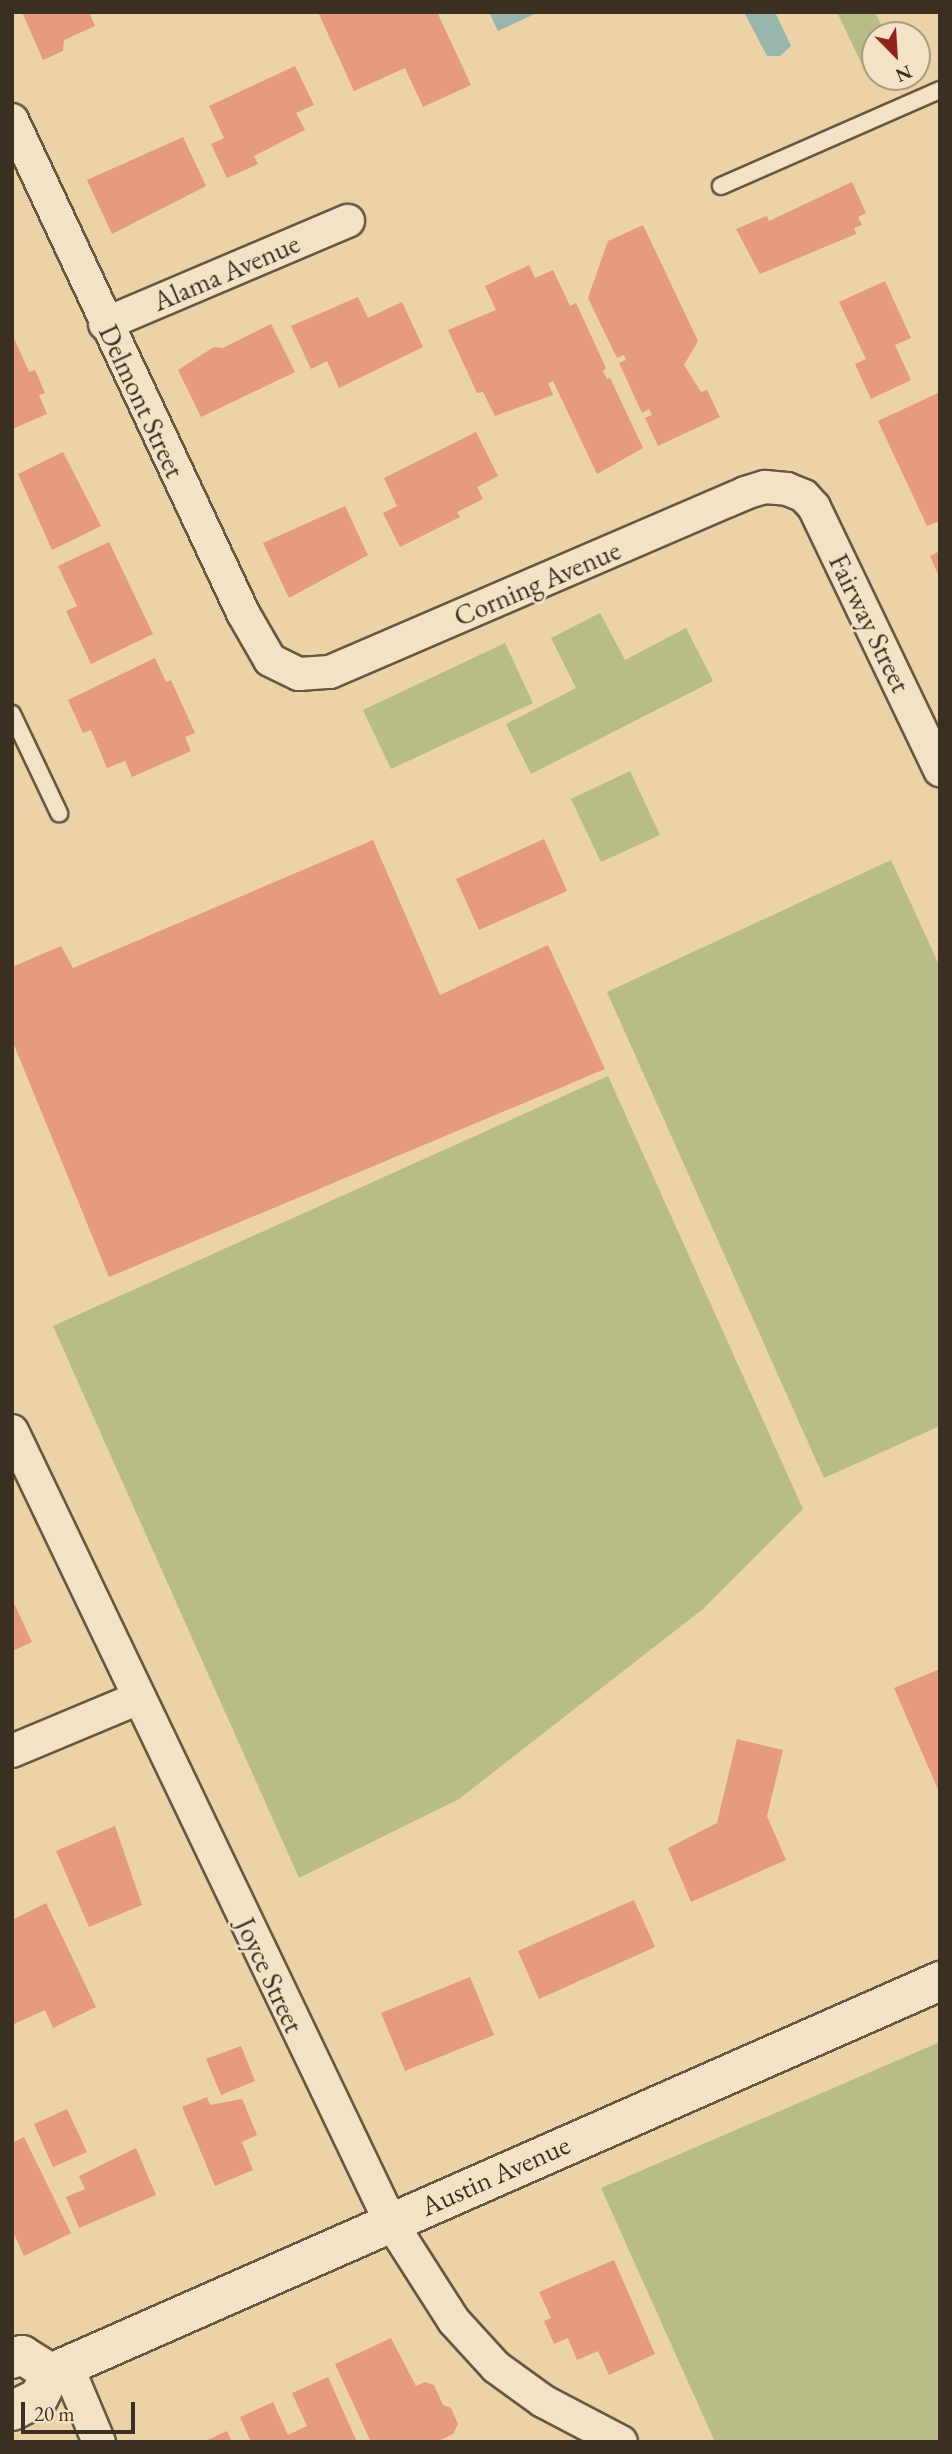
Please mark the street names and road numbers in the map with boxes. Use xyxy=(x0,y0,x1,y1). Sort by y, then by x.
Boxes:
street label: Alama Avenue xyxy=(148,226,304,318)
street label: Delmont Street xyxy=(92,319,192,483)
street label: Corning Avenue xyxy=(449,533,625,633)
street label: Fairway Street xyxy=(822,548,918,698)
street label: Joyce Street xyxy=(229,1912,311,2038)
street label: Austin Avenue xyxy=(415,2127,575,2223)

